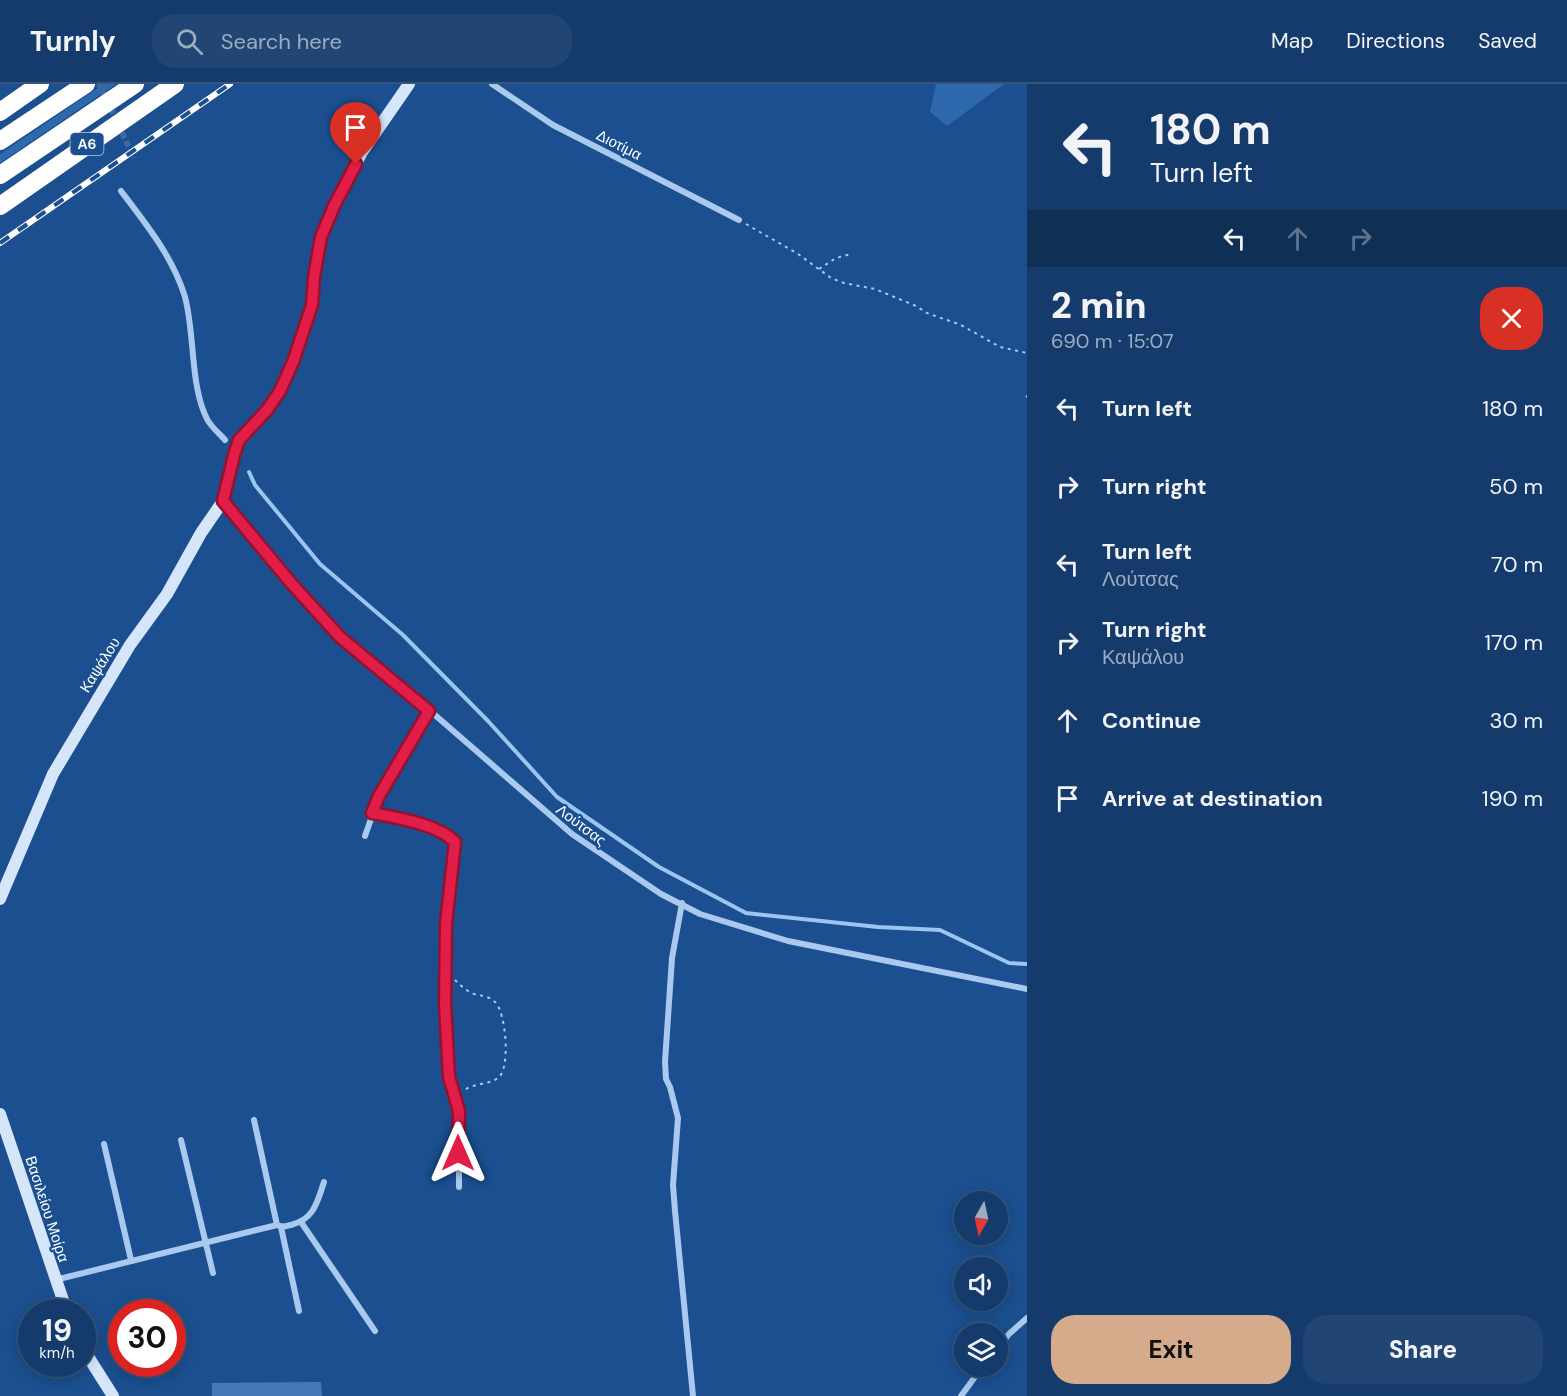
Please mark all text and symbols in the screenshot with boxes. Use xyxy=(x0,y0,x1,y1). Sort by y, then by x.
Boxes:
search box xyxy=(152,14,572,68)
text: Turnly xyxy=(30,23,116,60)
icon: search xyxy=(173,25,206,58)
text: Search here xyxy=(221,27,342,56)
text: Map xyxy=(1271,27,1313,55)
text: Directions xyxy=(1346,27,1445,55)
text: Saved xyxy=(1478,27,1537,55)
pin xyxy=(330,102,381,164)
text: 180 m xyxy=(1150,102,1271,157)
icon: left xyxy=(1051,108,1129,186)
icon: arrive xyxy=(339,111,372,144)
street label: Διοτίμα xyxy=(593,125,645,165)
road number: Α6 xyxy=(70,133,104,155)
text: Turn left xyxy=(1150,155,1253,190)
icon: left xyxy=(1218,222,1251,255)
icon: ahead xyxy=(1281,222,1314,255)
icon: right xyxy=(1344,222,1377,255)
text: 2 min xyxy=(1051,282,1147,329)
button: close xyxy=(1480,287,1543,350)
text: 690 m · 15:07 xyxy=(1051,328,1174,354)
icon: left xyxy=(1051,392,1084,425)
text: Turn left xyxy=(1102,394,1192,423)
text: 180 m xyxy=(1482,394,1543,423)
icon: right xyxy=(1051,470,1084,503)
text: Turn right xyxy=(1102,472,1207,501)
text: 50 m xyxy=(1489,472,1543,501)
text: Turn left xyxy=(1102,537,1192,566)
icon: left xyxy=(1051,548,1084,581)
text: 70 m xyxy=(1491,550,1543,579)
text: Λούτσας xyxy=(1102,566,1179,592)
text: Turn right xyxy=(1102,615,1207,644)
icon: right xyxy=(1051,626,1084,659)
text: 170 m xyxy=(1484,628,1543,657)
street label: Καψάλου xyxy=(75,634,125,696)
text: Καψάλου xyxy=(1102,644,1184,670)
icon: ahead xyxy=(1051,704,1084,737)
text: Continue xyxy=(1102,706,1201,735)
text: 30 m xyxy=(1489,706,1543,735)
icon: arrive xyxy=(1051,782,1084,815)
text: Arrive at destination xyxy=(1102,784,1323,813)
text: 190 m xyxy=(1482,784,1543,813)
street label: Λούτσας xyxy=(552,800,610,850)
position arrow xyxy=(426,1121,490,1185)
street label: Βασιλείου Μοίρα xyxy=(20,1153,74,1265)
north arrow xyxy=(954,1191,1008,1245)
map controls xyxy=(954,1191,1008,1377)
button: sound xyxy=(954,1257,1008,1311)
speed limit sign: 30 xyxy=(108,1299,186,1377)
text: 19 xyxy=(42,1311,72,1350)
button: Exit xyxy=(1051,1315,1291,1384)
button: Share xyxy=(1303,1315,1543,1384)
button: layers xyxy=(954,1323,1008,1377)
text: km/h xyxy=(39,1343,75,1363)

